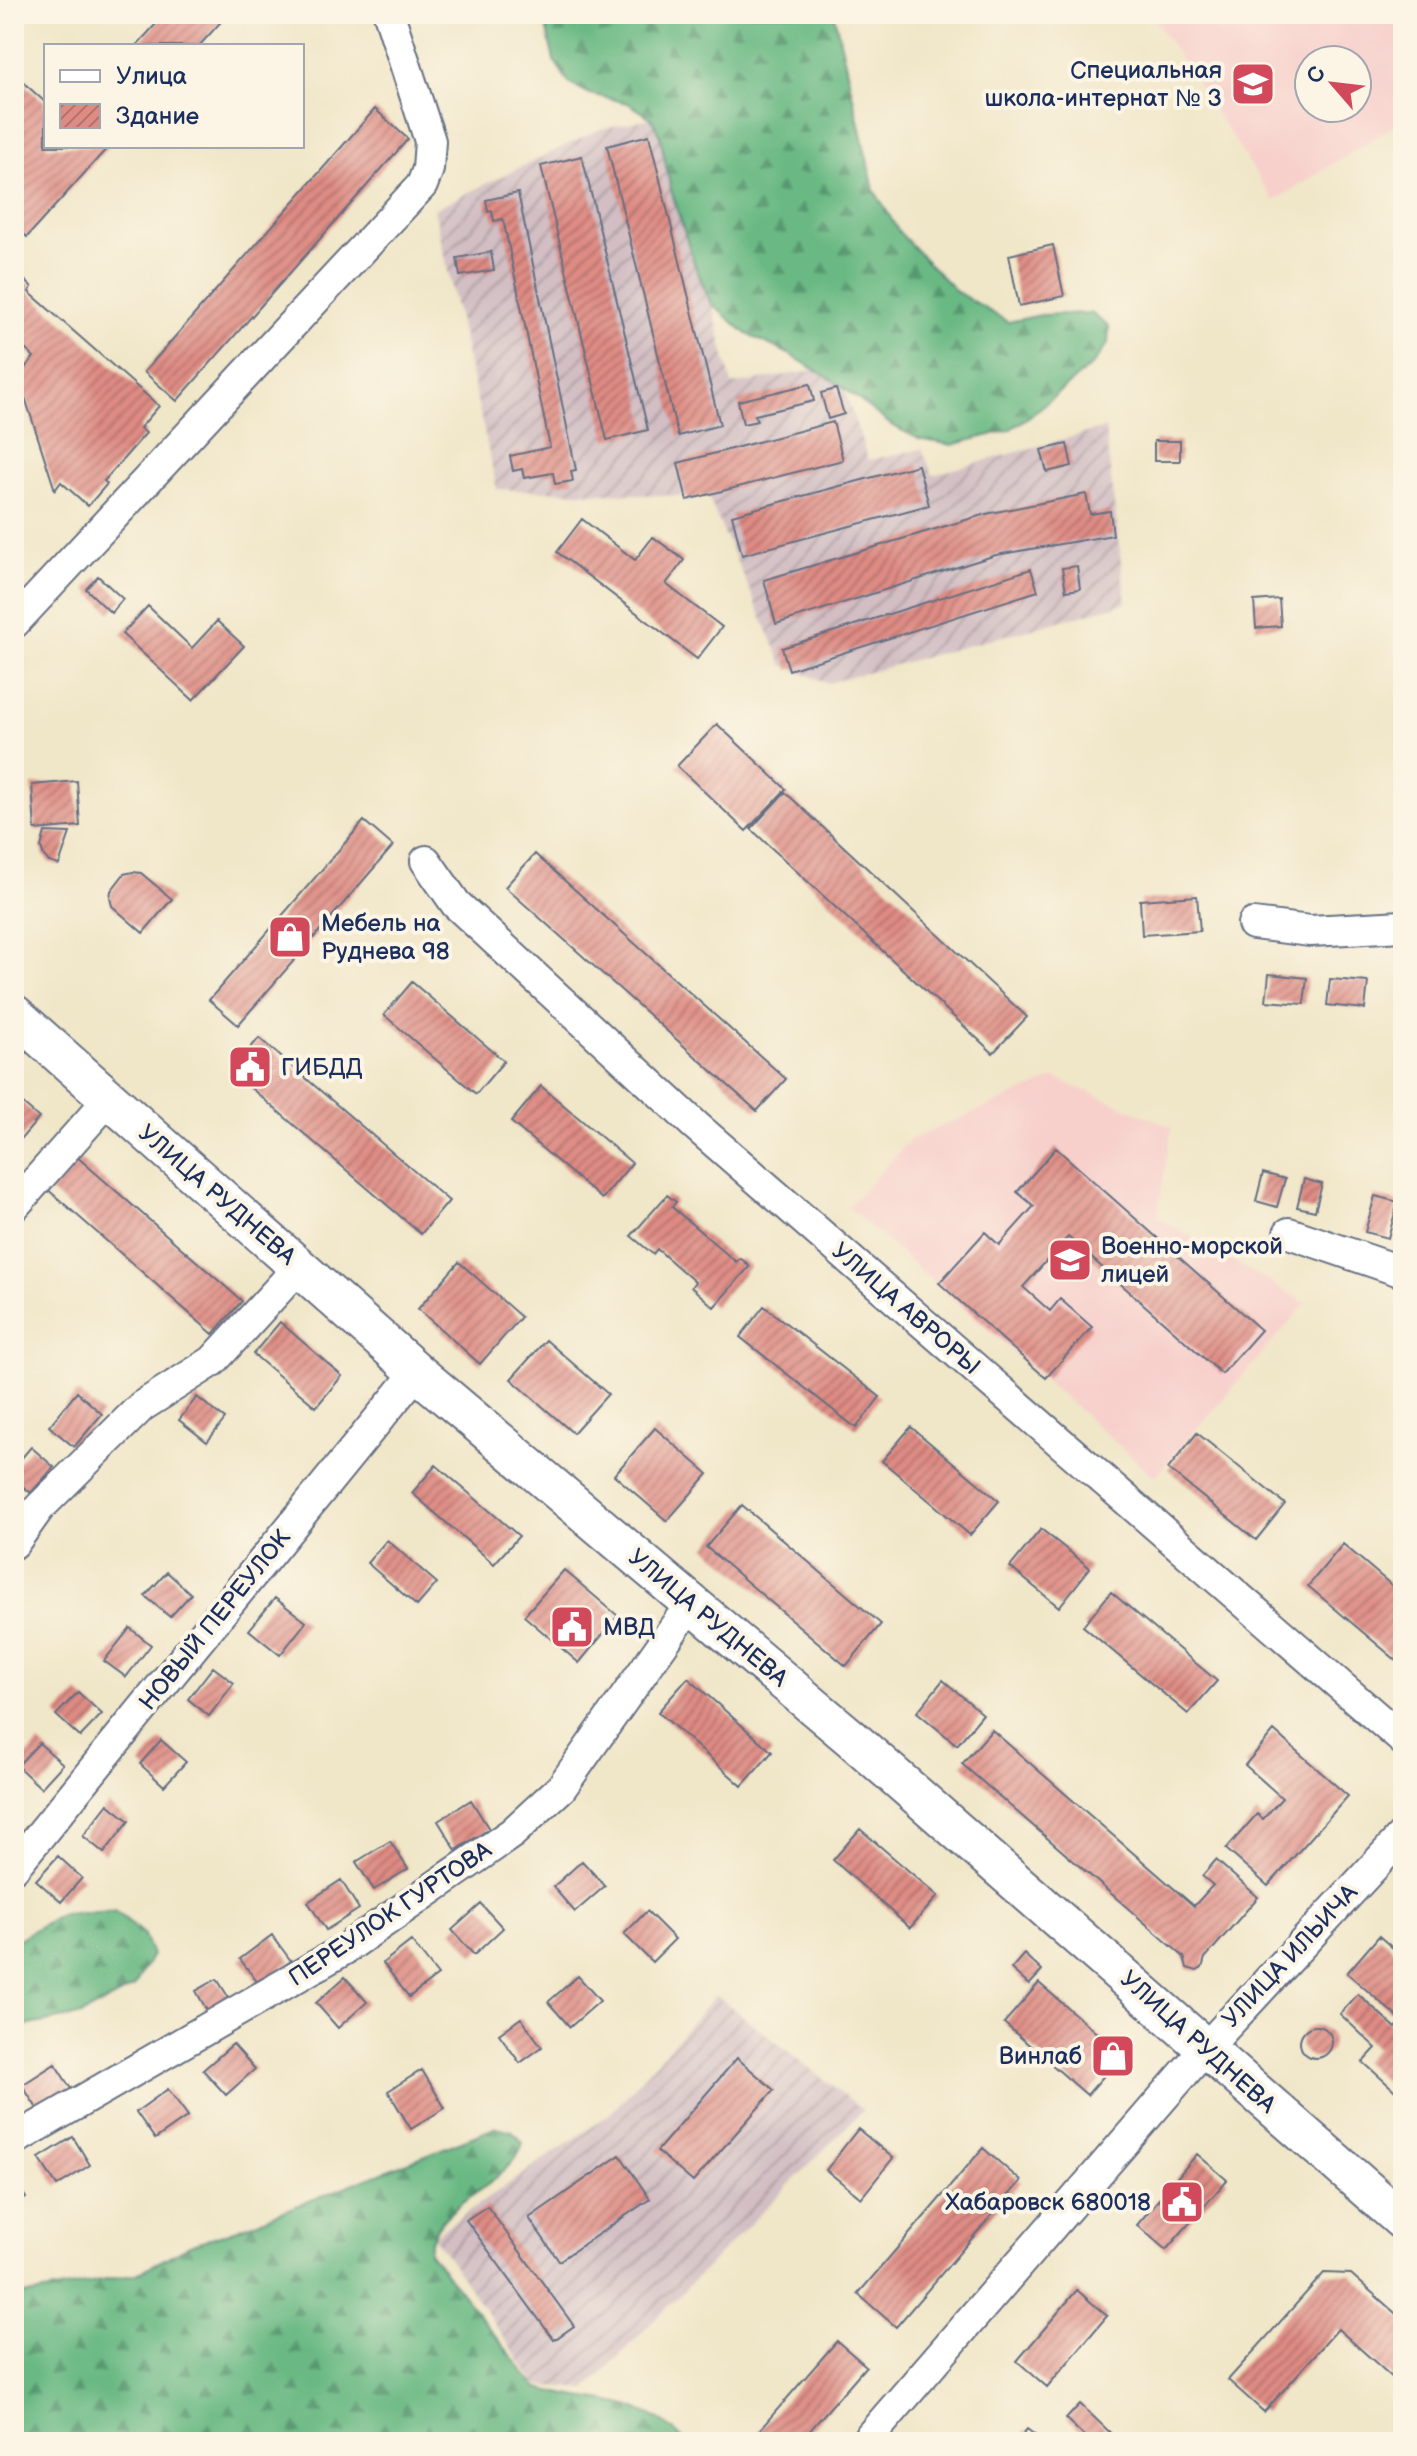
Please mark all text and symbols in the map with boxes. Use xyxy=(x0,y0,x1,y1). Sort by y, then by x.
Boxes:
legend xyxy=(44,44,304,148)
north arrow xyxy=(1293,44,1373,124)
place label: Специальная школа-интернат № 3 xyxy=(985,56,1222,113)
school or university icon: Специальная школа-интернат № 3 xyxy=(1229,60,1277,108)
text: Улица xyxy=(116,62,187,91)
text: С xyxy=(1301,62,1332,88)
text: Здание xyxy=(116,102,199,131)
place label: Мебель на Руднева 98 xyxy=(321,909,450,966)
shop icon: Мебель на Руднева 98 xyxy=(266,913,314,961)
public building icon: ГИБДД xyxy=(226,1043,274,1091)
place label: ГИБДД xyxy=(281,1053,363,1082)
street label: УЛИЦА РУДНЕВА xyxy=(132,1119,302,1272)
place label: Военно-морской лицей xyxy=(1101,1232,1283,1289)
school or university icon: Военно-морской лицей xyxy=(1046,1236,1094,1284)
street label: УЛИЦА АВРОРЫ xyxy=(826,1237,986,1381)
street label: НОВЫЙ ПЕРЕУЛОК xyxy=(133,1523,297,1716)
street label: УЛИЦА РУДНЕВА xyxy=(622,1543,794,1693)
public building icon: МВД xyxy=(548,1603,596,1651)
place label: МВД xyxy=(603,1613,655,1642)
street label: ПЕРЕУЛОК ГУРТОВА xyxy=(283,1835,497,1993)
street label: УЛИЦА ИЛЬИЧА xyxy=(1216,1878,1364,2034)
street label: УЛИЦА РУДНЕВА xyxy=(1114,1965,1282,2120)
shop icon: Винлаб xyxy=(1089,2032,1137,2080)
place label: Винлаб xyxy=(999,2042,1082,2071)
public building icon: Хабаровск 680018 xyxy=(1158,2178,1206,2226)
place label: Хабаровск 680018 xyxy=(945,2188,1151,2217)

